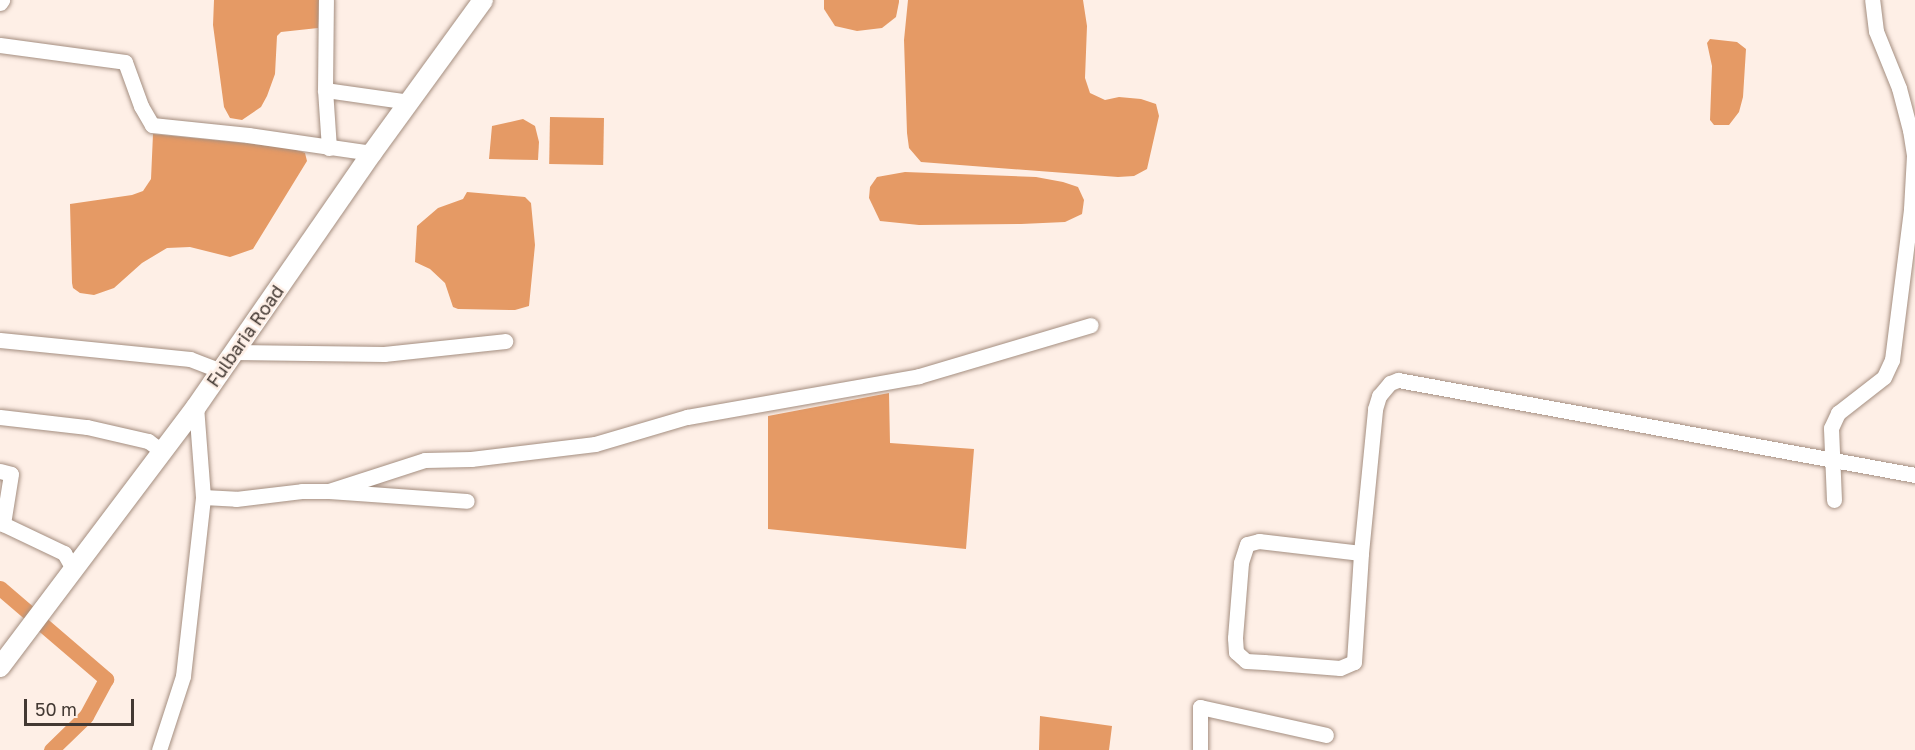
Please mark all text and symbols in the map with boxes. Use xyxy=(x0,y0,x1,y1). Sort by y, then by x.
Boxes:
street label: Fulbaria Road xyxy=(202,281,288,391)
scale bar xyxy=(27,687,136,725)
text: 50 m xyxy=(35,698,77,720)

